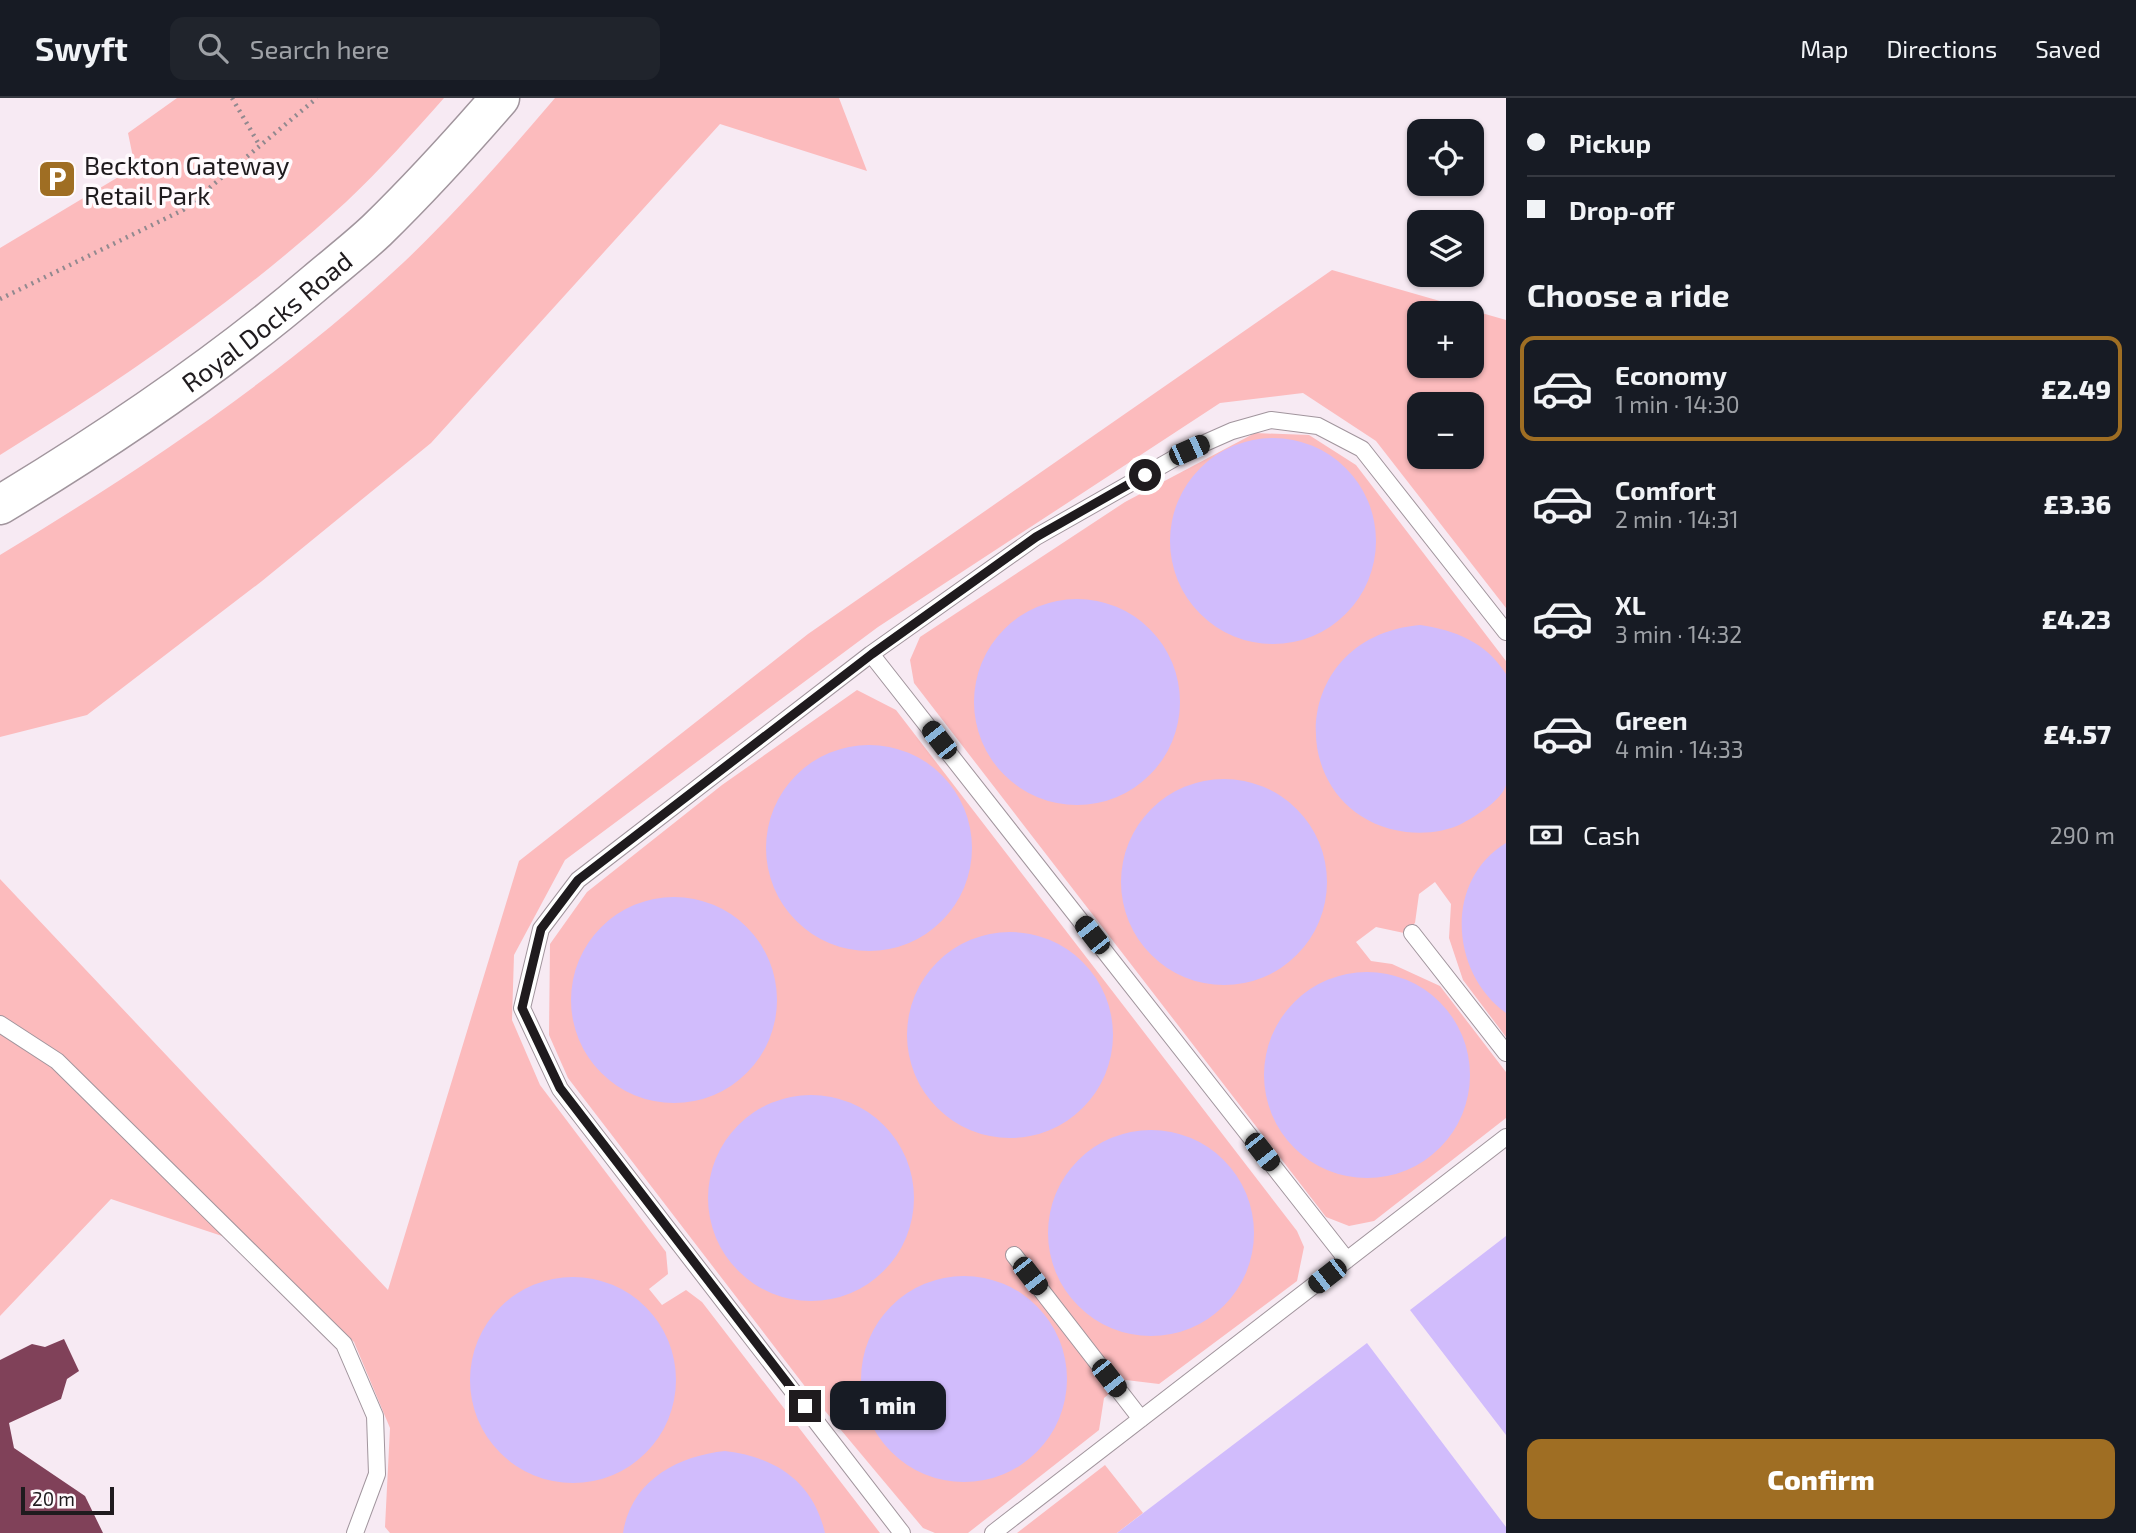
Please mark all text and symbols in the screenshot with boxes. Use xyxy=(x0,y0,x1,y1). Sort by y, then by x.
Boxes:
search box xyxy=(170,17,660,80)
text: Swyft xyxy=(35,28,128,68)
icon: search xyxy=(194,29,232,67)
text: Search here xyxy=(250,33,390,64)
text: Map xyxy=(1800,34,1848,63)
text: Directions xyxy=(1886,34,1997,63)
text: Saved xyxy=(2035,34,2101,63)
map controls xyxy=(1407,119,1484,469)
button: locate xyxy=(1407,119,1484,196)
text: Pickup xyxy=(1569,127,1651,158)
place label: Beckton Gateway Retail Park xyxy=(84,149,290,210)
parking icon: Beckton Gateway Retail Park xyxy=(36,158,78,200)
text: Drop-off xyxy=(1569,194,1674,225)
button: layers xyxy=(1407,210,1484,287)
street label: Royal Docks Road xyxy=(175,244,357,397)
text: Choose a ride xyxy=(1527,275,1730,313)
button: + xyxy=(1407,301,1484,378)
icon: car xyxy=(1531,357,1594,420)
text: Economy xyxy=(1615,359,1727,390)
text: £2.49 xyxy=(2041,373,2111,404)
text: 1 min · 14:30 xyxy=(1615,390,1740,418)
button: − xyxy=(1407,392,1484,469)
car xyxy=(1166,432,1213,468)
route start xyxy=(1129,459,1161,491)
icon: car xyxy=(1531,472,1594,535)
text: Comfort xyxy=(1615,474,1716,505)
text: £3.36 xyxy=(2044,488,2111,519)
text: 2 min · 14:31 xyxy=(1615,505,1739,533)
icon: car xyxy=(1531,587,1594,650)
text: XL xyxy=(1615,589,1646,620)
text: £4.23 xyxy=(2042,603,2111,634)
text: 3 min · 14:32 xyxy=(1615,620,1742,648)
icon: car xyxy=(1531,702,1594,765)
text: Green xyxy=(1615,704,1688,735)
car xyxy=(918,717,961,763)
text: £4.57 xyxy=(2044,718,2111,749)
text: 4 min · 14:33 xyxy=(1615,735,1743,763)
icon: cash xyxy=(1527,816,1565,854)
text: Cash xyxy=(1583,819,1640,850)
text: 290 m xyxy=(2050,821,2115,849)
car xyxy=(1071,912,1114,958)
car xyxy=(1241,1129,1284,1175)
car xyxy=(1009,1253,1052,1299)
car xyxy=(1304,1255,1351,1297)
car xyxy=(1088,1355,1131,1401)
callout: 1 min xyxy=(830,1382,945,1430)
route end xyxy=(789,1390,821,1422)
text: 1 min xyxy=(860,1391,916,1419)
button: Confirm xyxy=(1527,1439,2115,1519)
scale bar xyxy=(21,1484,114,1516)
text: 20 m xyxy=(32,1487,75,1510)

